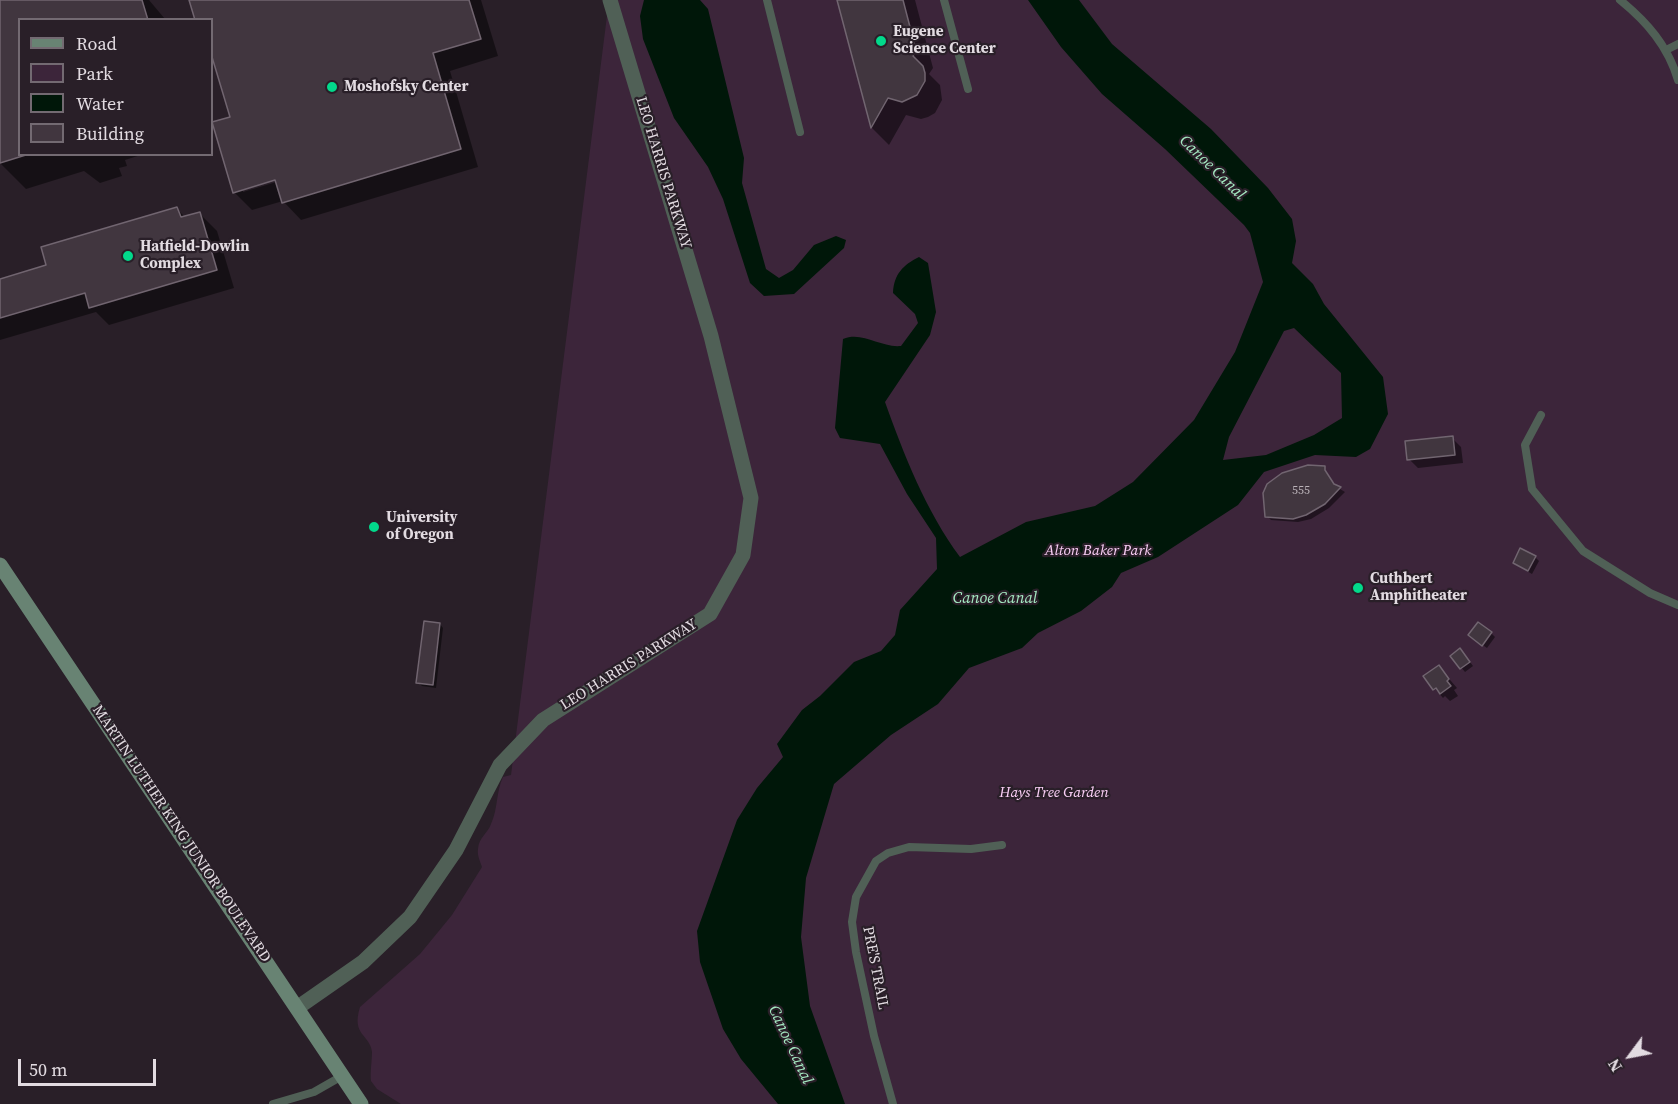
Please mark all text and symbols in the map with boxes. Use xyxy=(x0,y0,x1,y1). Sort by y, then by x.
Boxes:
legend xyxy=(18,18,213,156)
place label: Eugene Science Center xyxy=(893,23,996,58)
text: Road xyxy=(76,31,117,56)
marker: Eugene Science Center xyxy=(874,34,888,48)
text: Park xyxy=(76,61,113,86)
place label: Moshofsky Center xyxy=(344,78,468,96)
marker: Moshofsky Center xyxy=(325,80,339,94)
text: Water xyxy=(76,91,124,116)
street label: LEO HARRIS PARKWAY xyxy=(631,95,695,251)
text: Building xyxy=(76,121,144,146)
water label: Canoe Canal xyxy=(1175,132,1249,204)
place label: Hatfield-Dowlin Complex xyxy=(140,238,249,273)
marker: Hatfield-Dowlin Complex xyxy=(121,249,135,263)
house number: 555 xyxy=(1292,484,1310,498)
place label: University of Oregon xyxy=(386,509,457,544)
marker: University of Oregon xyxy=(367,520,381,534)
park label: Alton Baker Park xyxy=(1045,542,1151,560)
place label: Cuthbert Amphitheater xyxy=(1370,570,1467,605)
marker: Cuthbert Amphitheater xyxy=(1351,581,1365,595)
water label: Canoe Canal xyxy=(953,589,1037,609)
street label: LEO HARRIS PARKWAY xyxy=(557,616,701,714)
street label: MARTIN LUTHER KING JUNIOR BOULEVARD xyxy=(88,702,274,966)
park label: Hays Tree Garden xyxy=(999,784,1109,802)
street label: PRE'S TRAIL xyxy=(858,925,892,1011)
water label: Canoe Canal xyxy=(763,1003,817,1087)
north arrow xyxy=(1600,1026,1660,1086)
scale bar xyxy=(21,1047,159,1085)
text: N xyxy=(1602,1055,1627,1076)
text: 50 m xyxy=(29,1057,67,1082)

